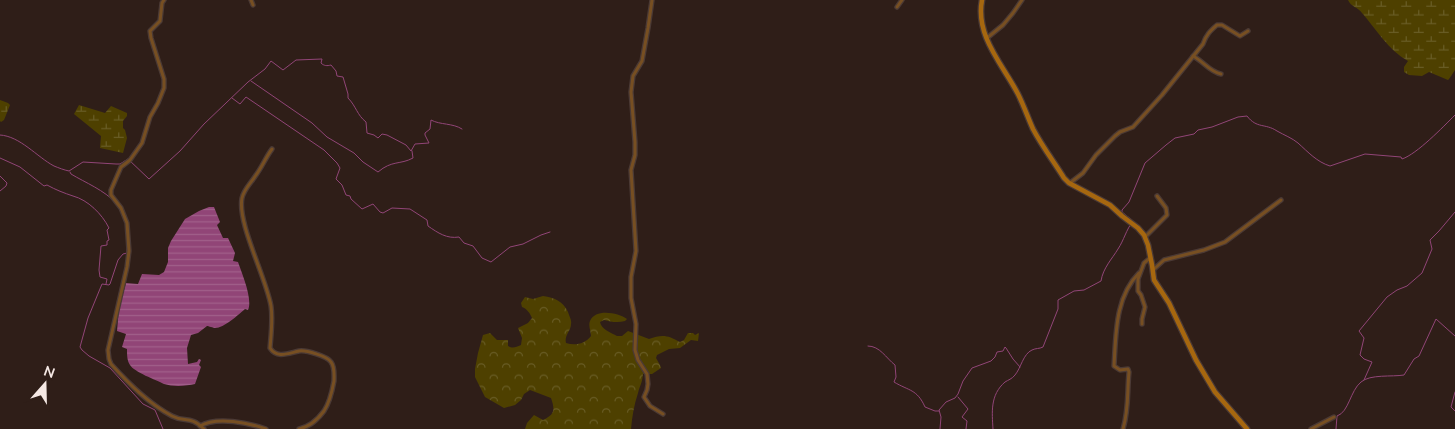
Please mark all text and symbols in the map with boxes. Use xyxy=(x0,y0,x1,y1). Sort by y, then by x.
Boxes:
north arrow xyxy=(20,359,70,409)
text: N xyxy=(41,362,57,382)

